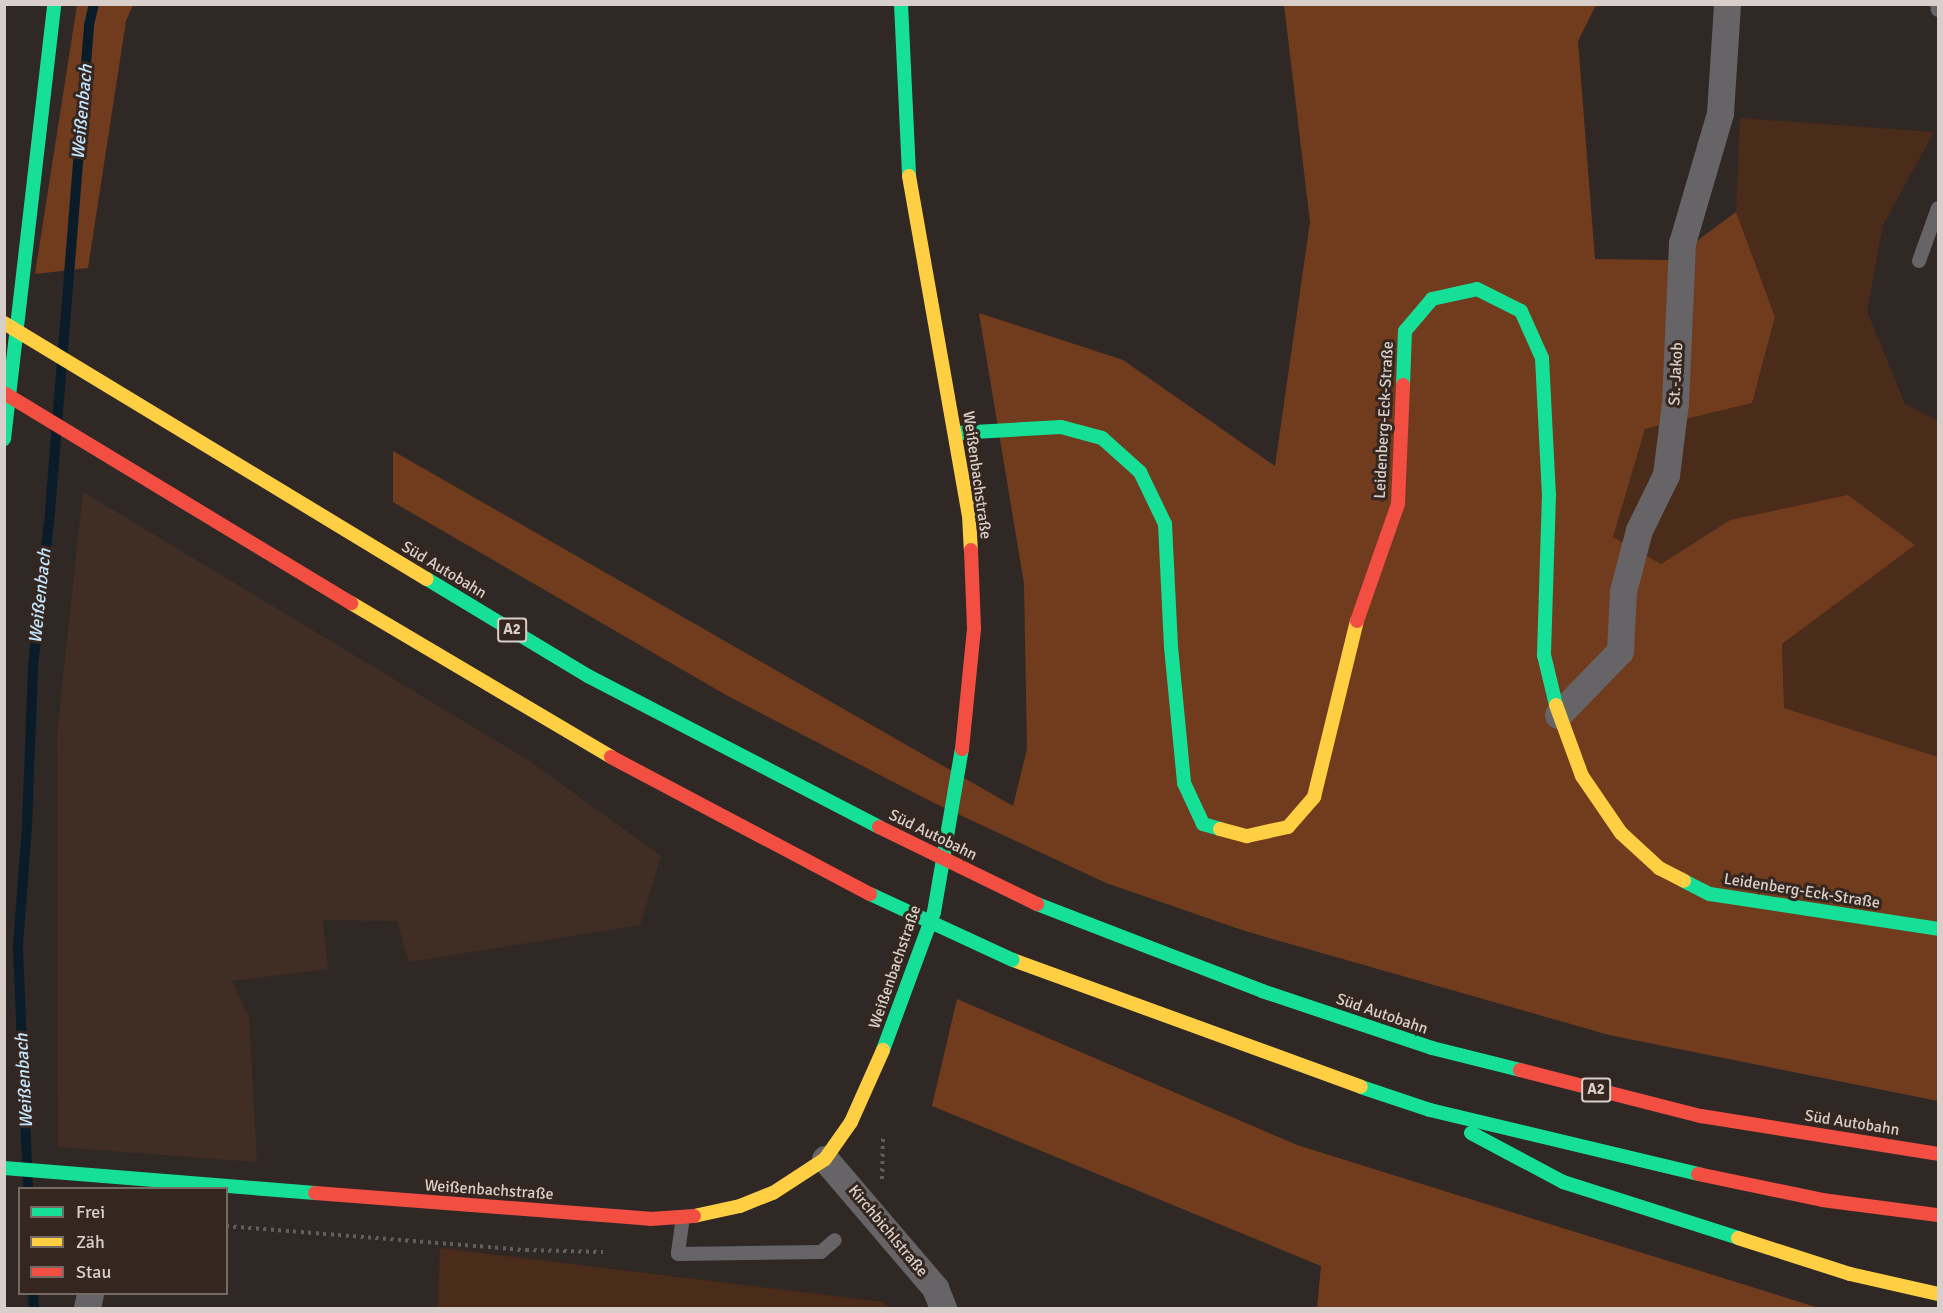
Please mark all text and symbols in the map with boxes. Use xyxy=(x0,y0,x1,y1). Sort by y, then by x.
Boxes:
water label: Weißenbach xyxy=(67,64,97,160)
street label: Leidenberg-Eck-Straße xyxy=(1370,341,1398,499)
street label: St.-Jakob xyxy=(1665,342,1687,406)
street label: Weißenbachstraße xyxy=(958,410,996,540)
street label: Süd Autobahn xyxy=(398,537,490,603)
water label: Weißenbach xyxy=(24,547,56,645)
road number: A2 xyxy=(497,618,527,642)
street label: Süd Autobahn xyxy=(886,805,980,865)
street label: Leidenberg-Eck-Straße xyxy=(1723,869,1881,913)
street label: Weißenbachstraße xyxy=(865,903,925,1031)
street label: Süd Autobahn xyxy=(1334,989,1430,1039)
water label: Weißenbach xyxy=(11,1033,37,1129)
road number: A2 xyxy=(1581,1078,1611,1102)
street label: Süd Autobahn xyxy=(1803,1106,1901,1140)
street label: Weißenbachstraße xyxy=(424,1176,554,1204)
street label: Kirchbichlstraße xyxy=(844,1181,932,1281)
legend xyxy=(18,1187,228,1295)
text: Frei xyxy=(76,1201,105,1223)
text: Zäh xyxy=(76,1231,105,1253)
text: Stau xyxy=(76,1261,111,1283)

